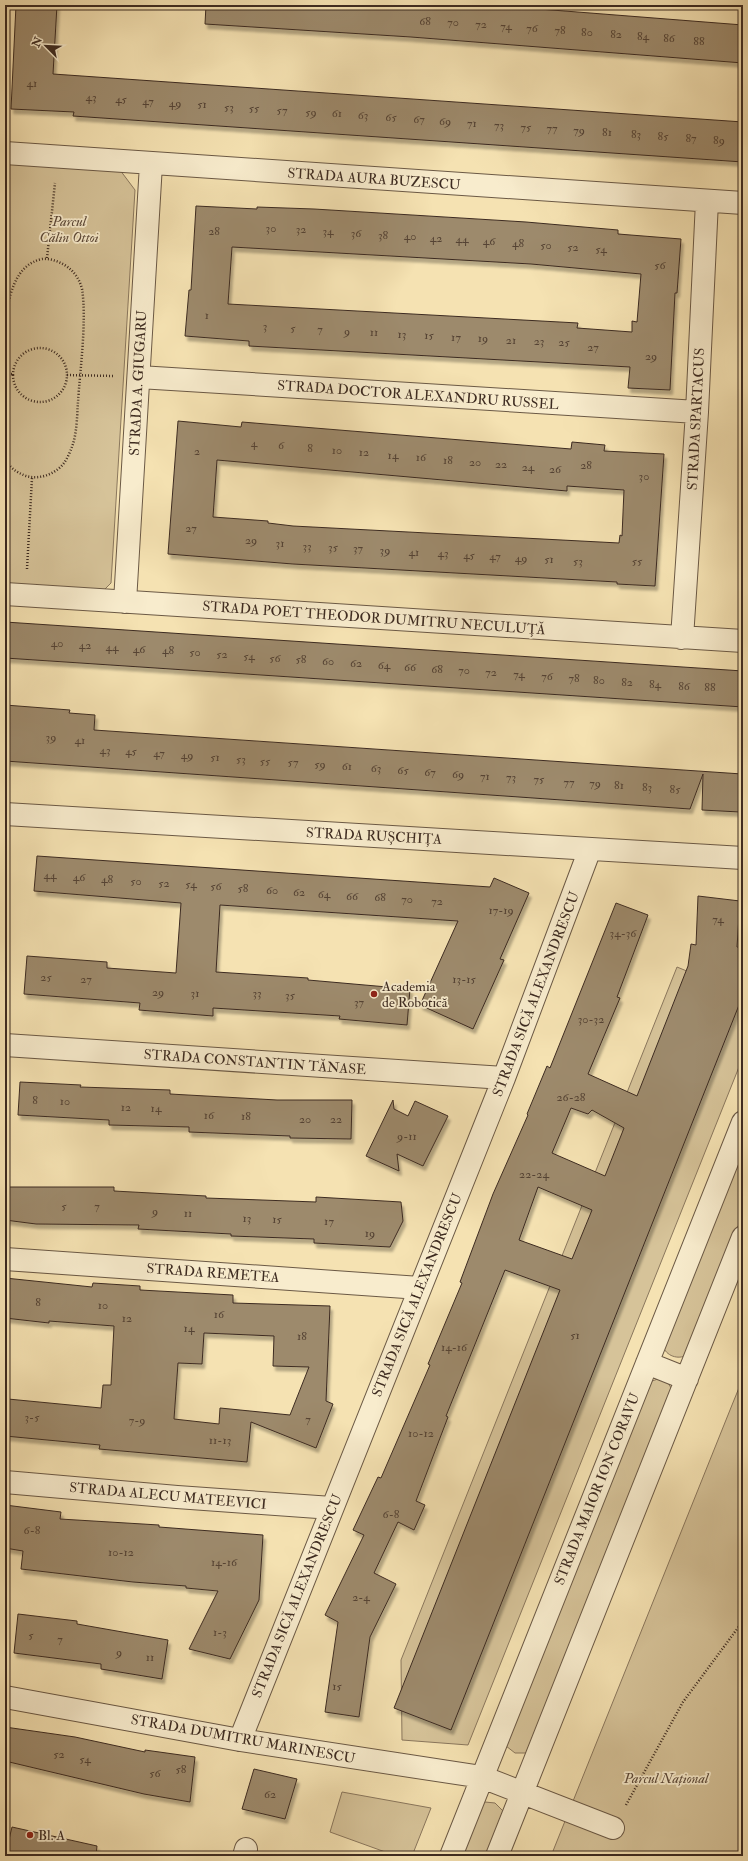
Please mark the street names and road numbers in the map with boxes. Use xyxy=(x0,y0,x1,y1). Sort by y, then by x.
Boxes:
street label: STRADA AURA BUZESCU xyxy=(287,164,461,194)
street label: STRADA A. GIUGARU xyxy=(126,309,150,456)
street label: STRADA SPARTACUS xyxy=(684,347,708,491)
street label: STRADA DOCTOR ALEXANDRU RUSSEL xyxy=(277,377,559,413)
street label: STRADA POET THEODOR DUMITRU NECULUȚĂ xyxy=(202,598,546,638)
street label: STRADA RUȘCHIȚA xyxy=(306,824,442,848)
street label: STRADA SICĂ ALEXANDRESCU xyxy=(489,889,583,1099)
street label: STRADA CONSTANTIN TĂNASE xyxy=(143,1046,367,1078)
street label: STRADA SICĂ ALEXANDRESCU xyxy=(368,1190,466,1399)
street label: STRADA REMETEA xyxy=(146,1260,280,1286)
street label: STRADA MAIOR ION CORAVU xyxy=(551,1390,644,1588)
street label: STRADA ALECU MATEEVICI xyxy=(69,1479,268,1513)
street label: STRADA SICĂ ALEXANDRESCU xyxy=(248,1491,346,1700)
street label: STRADA DUMITRU MARINESCU xyxy=(129,1711,357,1767)

